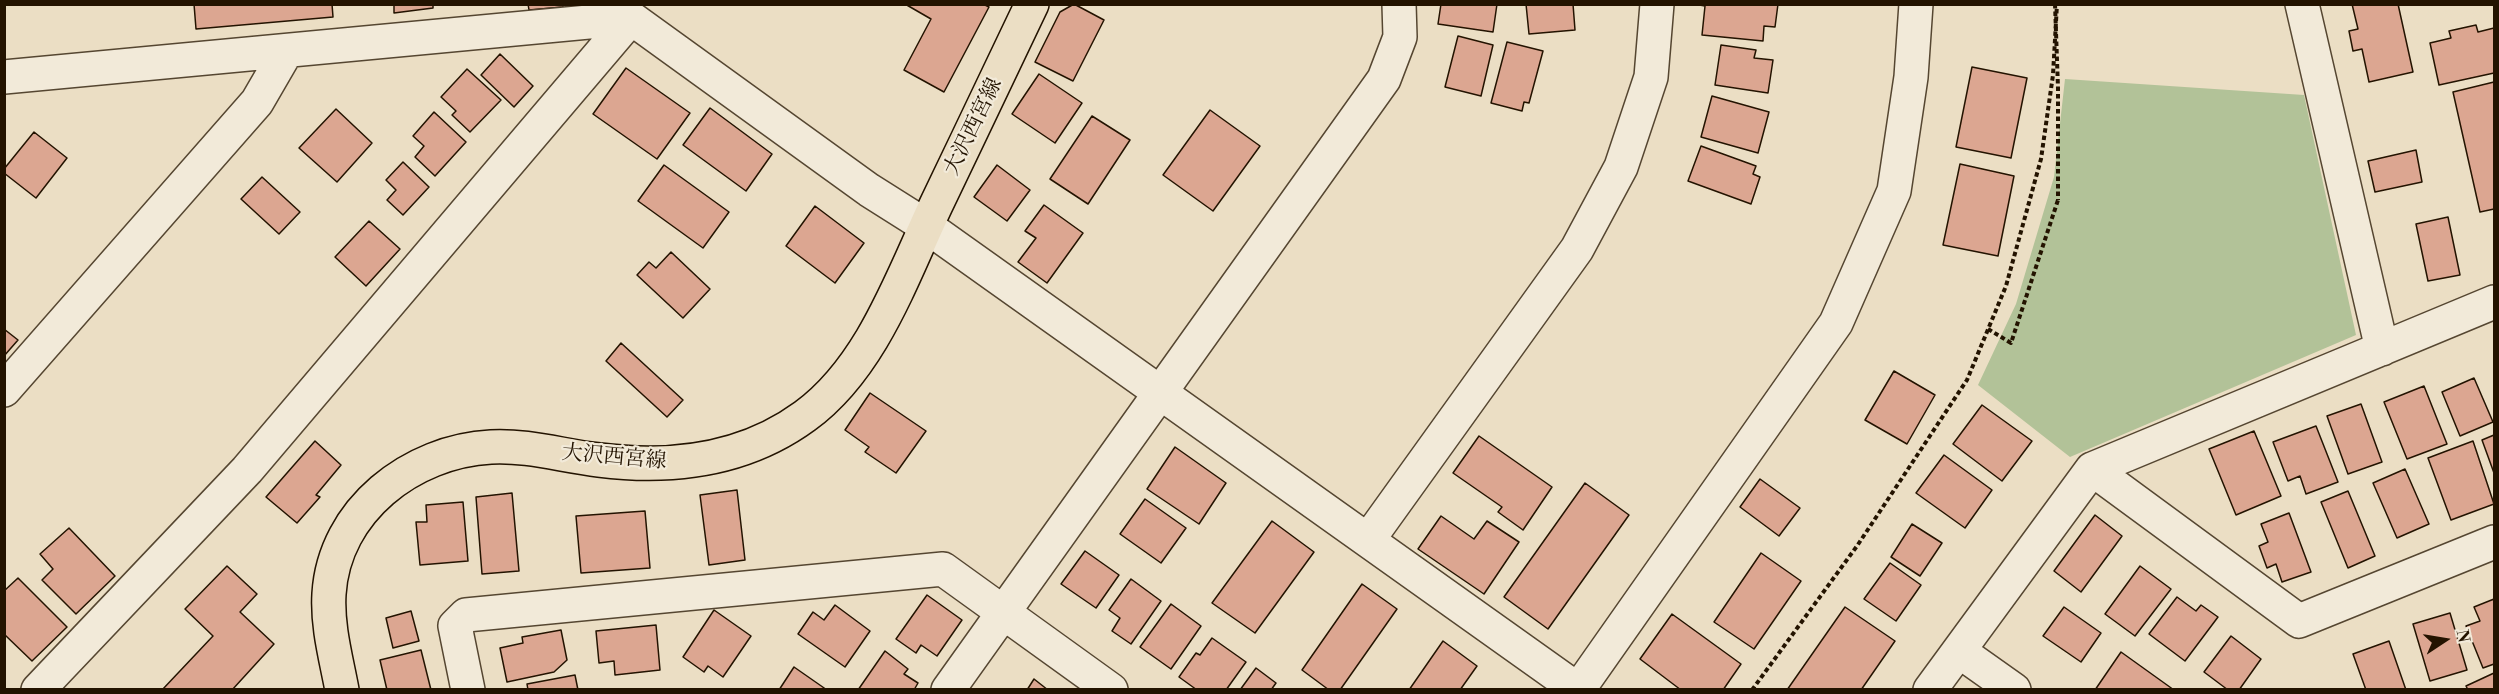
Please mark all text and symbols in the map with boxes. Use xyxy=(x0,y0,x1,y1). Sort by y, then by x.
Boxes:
street label: 大沢西宮線 xyxy=(940,74,1008,180)
street label: 大沢西宮線 xyxy=(561,441,667,475)
north arrow xyxy=(2415,610,2475,670)
text: N xyxy=(2452,628,2474,645)

